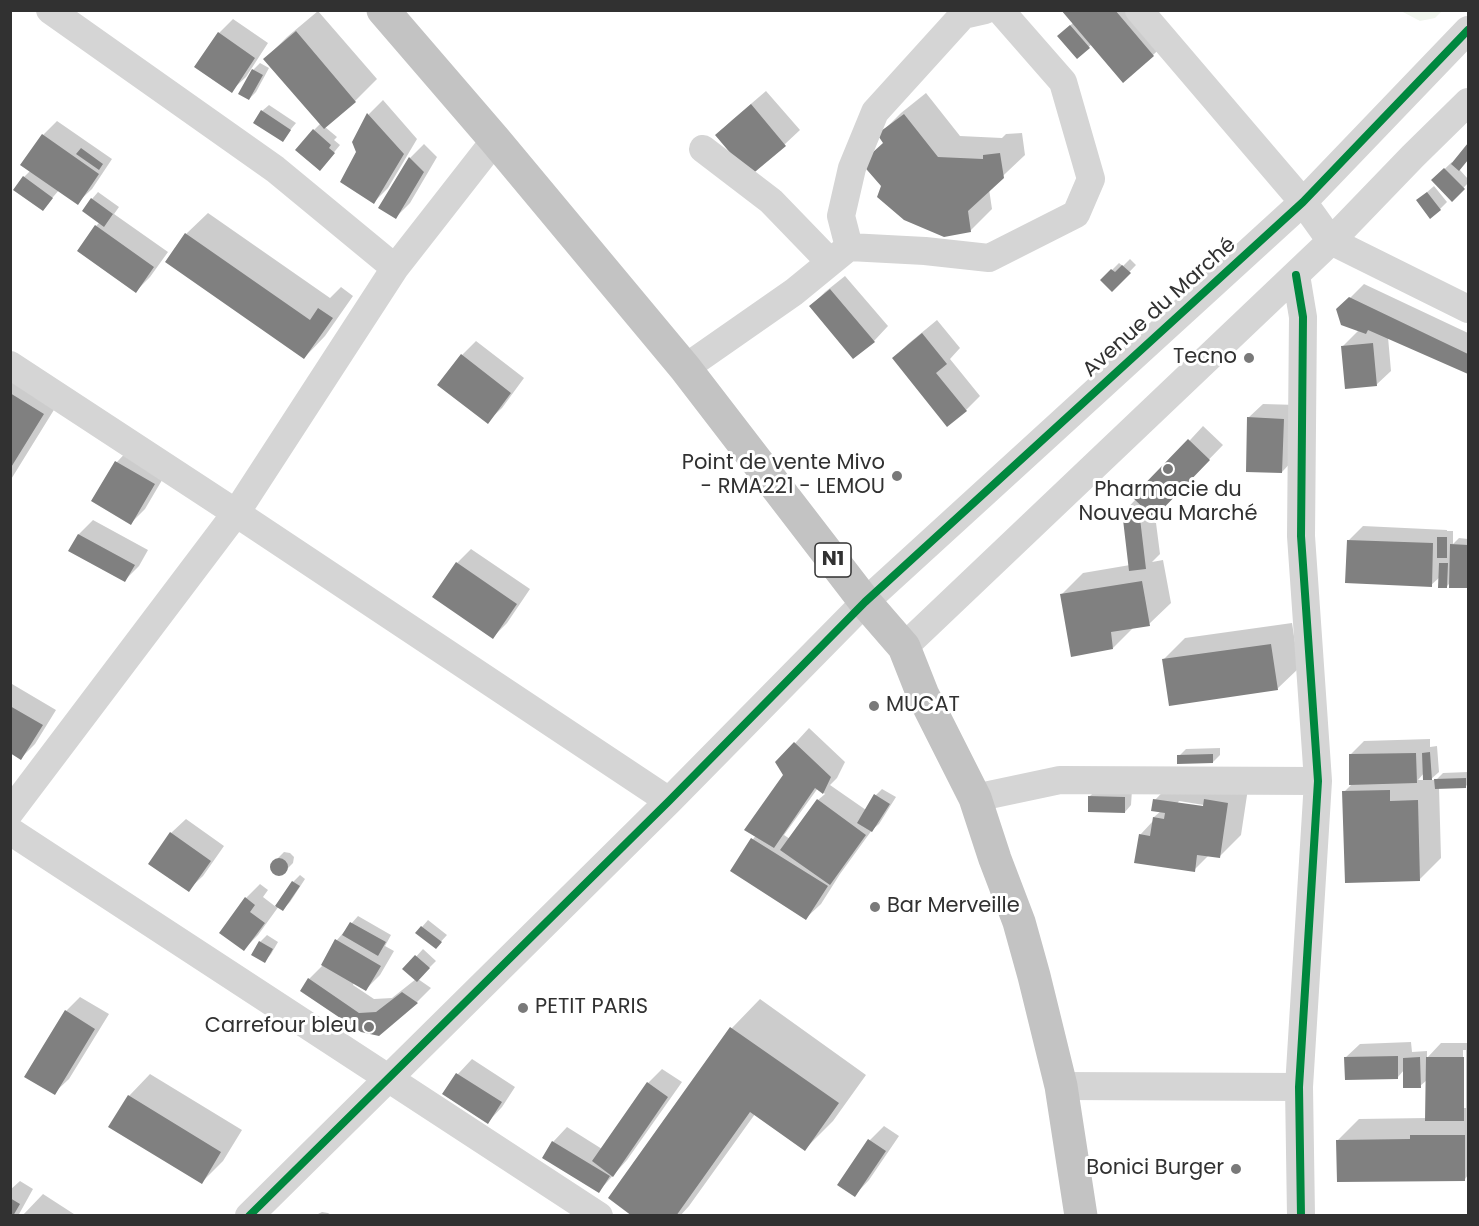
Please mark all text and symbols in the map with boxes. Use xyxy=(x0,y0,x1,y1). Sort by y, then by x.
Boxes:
street label: Avenue du Marché xyxy=(1078,233,1242,383)
place label: Tecno xyxy=(1173,345,1237,371)
marker: Tecno xyxy=(1242,351,1256,365)
place label: Point de vente Mivo - RMA221 - LEMOU xyxy=(682,451,885,501)
marker: Pharmacie du Nouveau Marché xyxy=(1161,462,1175,476)
marker: Point de vente Mivo - RMA221 - LEMOU xyxy=(890,469,904,483)
place label: Pharmacie du Nouveau Marché xyxy=(1078,478,1258,528)
road number: N1 xyxy=(815,543,851,577)
place label: MUCAT xyxy=(886,693,960,719)
marker: MUCAT xyxy=(867,699,881,713)
place label: Bar Merveille xyxy=(887,894,1020,920)
marker: Bar Merveille xyxy=(868,900,882,914)
place label: PETIT PARIS xyxy=(535,995,648,1021)
marker: PETIT PARIS xyxy=(516,1001,530,1015)
place label: Carrefour bleu xyxy=(205,1014,357,1040)
marker: Carrefour bleu xyxy=(362,1020,376,1034)
place label: Bonici Burger xyxy=(1086,1156,1224,1182)
marker: Bonici Burger xyxy=(1229,1162,1243,1176)

